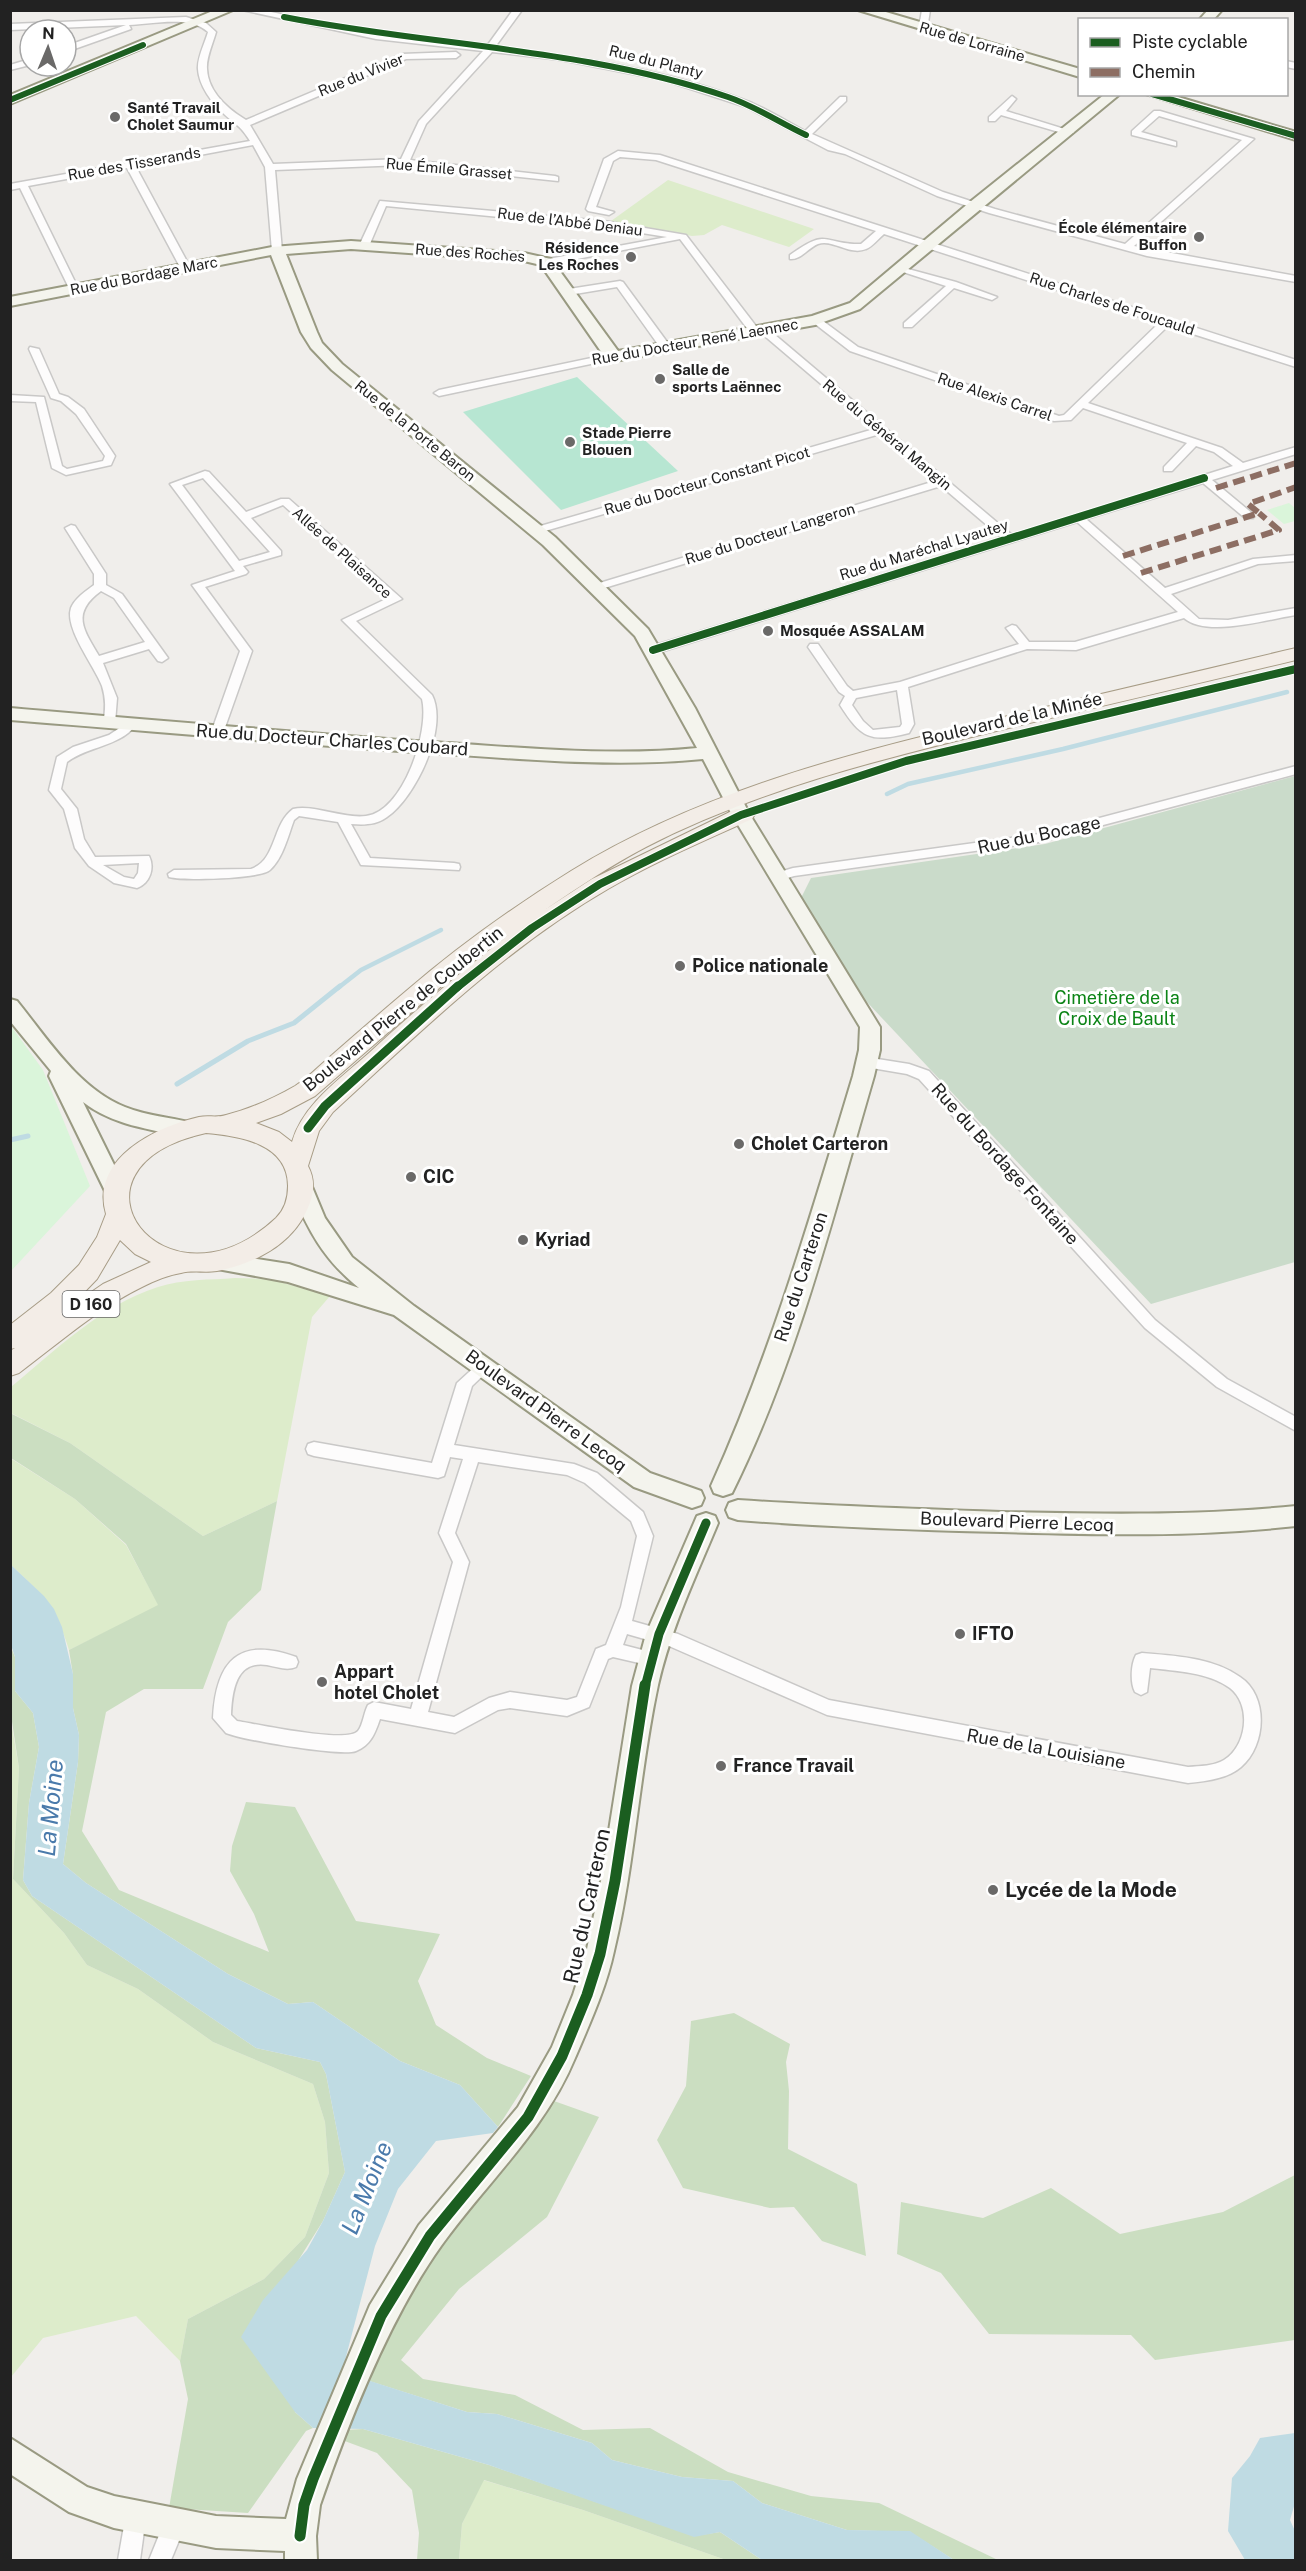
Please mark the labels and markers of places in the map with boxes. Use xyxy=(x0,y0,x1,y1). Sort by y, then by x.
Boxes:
place label: Santé Travail Cholet Saumur xyxy=(127,99,234,133)
marker: Santé Travail Cholet Saumur xyxy=(108,110,122,124)
place label: École élémentaire Buffon xyxy=(1058,219,1187,253)
marker: École élémentaire Buffon xyxy=(1192,230,1206,244)
place label: Résidence Les Roches xyxy=(538,239,619,273)
marker: Résidence Les Roches xyxy=(624,250,638,264)
place label: Salle de sports Laënnec xyxy=(672,361,781,395)
marker: Salle de sports Laënnec xyxy=(653,372,667,386)
place label: Stade Pierre Blouen xyxy=(582,424,671,458)
marker: Stade Pierre Blouen xyxy=(563,435,577,449)
place label: Mosquée ASSALAM xyxy=(780,622,925,639)
marker: Mosquée ASSALAM xyxy=(761,624,775,638)
place label: Police nationale xyxy=(692,955,828,976)
marker: Police nationale xyxy=(673,959,687,973)
place label: Cholet Carteron xyxy=(751,1133,888,1154)
marker: Cholet Carteron xyxy=(732,1137,746,1151)
place label: CIC xyxy=(423,1166,454,1187)
marker: CIC xyxy=(404,1170,418,1184)
place label: Kyriad xyxy=(535,1229,590,1250)
marker: Kyriad xyxy=(516,1233,530,1247)
place label: IFTO xyxy=(972,1623,1014,1644)
marker: IFTO xyxy=(953,1627,967,1641)
place label: Appart hotel Cholet xyxy=(334,1661,439,1703)
marker: Appart hotel Cholet xyxy=(315,1675,329,1689)
place label: France Travail xyxy=(733,1755,854,1776)
marker: France Travail xyxy=(714,1759,728,1773)
place label: Lycée de la Mode xyxy=(1005,1877,1177,1902)
marker: Lycée de la Mode xyxy=(986,1883,1000,1897)

